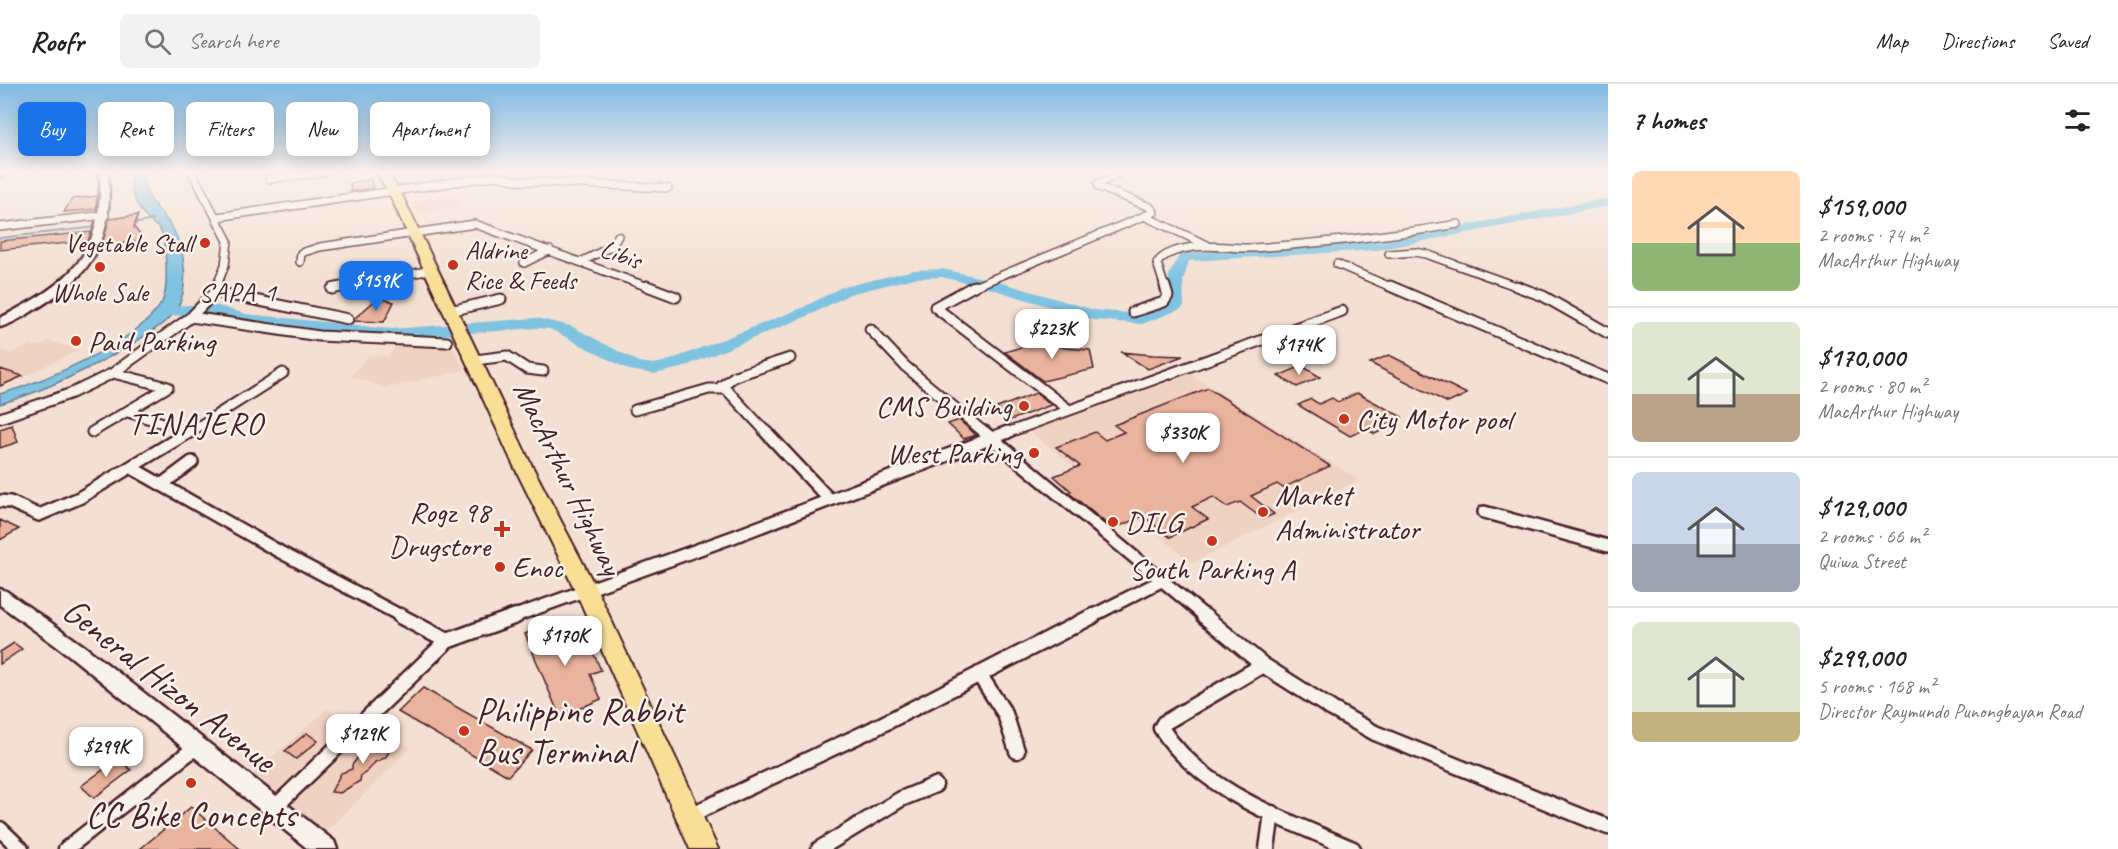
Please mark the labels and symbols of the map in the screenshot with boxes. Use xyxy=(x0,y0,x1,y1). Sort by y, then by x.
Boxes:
place label: Vegetable Stall xyxy=(65,227,198,260)
street label: Libis xyxy=(596,232,648,278)
place label: Aldrine Rice & Feeds xyxy=(465,234,578,297)
marker: Vegetable Stall xyxy=(198,236,212,250)
marker: Aldrine Rice & Feeds xyxy=(446,258,460,272)
marker: Whole Sale xyxy=(93,260,107,274)
pin: $159K xyxy=(334,261,418,312)
district label: SAPA 1 xyxy=(198,275,278,309)
place label: Whole Sale xyxy=(52,276,151,309)
pin: $223K xyxy=(1010,309,1094,360)
place label: Paid Parking xyxy=(88,322,217,360)
pin: $174K xyxy=(1257,325,1341,376)
marker: Paid Parking xyxy=(69,334,83,348)
street label: MacArthur Highway xyxy=(505,375,632,583)
place label: CMS Building xyxy=(876,387,1013,425)
marker: CMS Building xyxy=(1017,399,1031,413)
place label: City Motor pool xyxy=(1356,400,1516,438)
district label: TINAJERO xyxy=(128,403,265,444)
marker: City Motor pool xyxy=(1337,412,1351,426)
pin: $330K xyxy=(1141,413,1225,464)
place label: West Parking xyxy=(887,434,1024,472)
marker: West Parking xyxy=(1027,446,1041,460)
place label: Market Administrator xyxy=(1275,476,1422,548)
place label: Rogz 98 Drugstore xyxy=(389,493,492,565)
place label: DILG xyxy=(1125,503,1186,541)
marker: Market Administrator xyxy=(1256,505,1270,519)
marker: DILG xyxy=(1106,515,1120,529)
marker: Rogz 98 Drugstore xyxy=(495,522,509,536)
marker: South Parking A xyxy=(1205,534,1219,548)
place label: Enoc xyxy=(512,548,564,586)
place label: South Parking A xyxy=(1129,550,1297,588)
marker: Enoc xyxy=(493,560,507,574)
street label: General Hizon Avenue xyxy=(53,587,287,784)
pin: $170K xyxy=(523,616,607,667)
place label: Philippine Rabbit Bus Terminal xyxy=(476,688,686,775)
pin: $129K xyxy=(321,714,405,765)
marker: Philippine Rabbit Bus Terminal xyxy=(457,724,471,738)
pin: $299K xyxy=(64,727,148,778)
marker: CC Bike Concepts xyxy=(184,776,198,790)
place label: CC Bike Concepts xyxy=(86,792,299,838)

